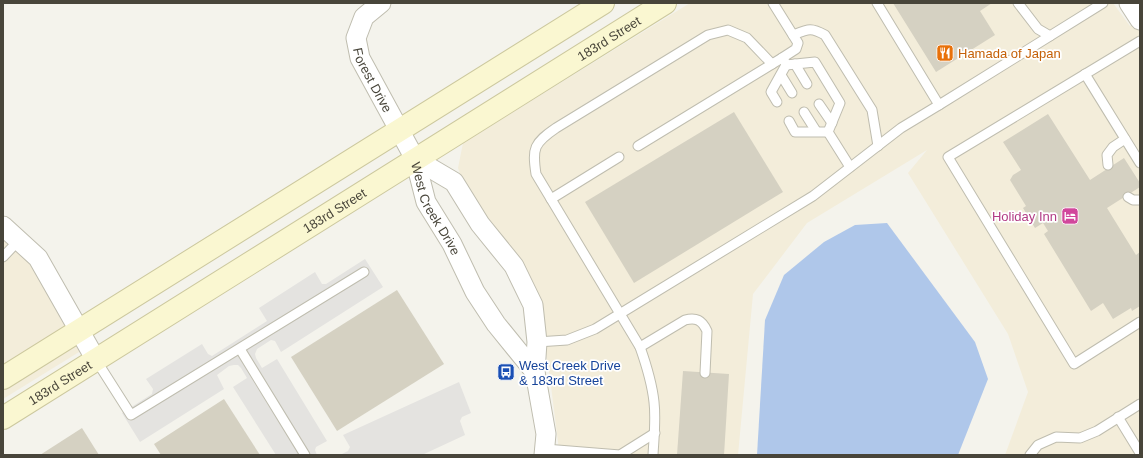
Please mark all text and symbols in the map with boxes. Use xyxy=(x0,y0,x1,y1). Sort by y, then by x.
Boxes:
street label: 183rd Street xyxy=(574,13,643,64)
restaurant icon: Hamada of Japan xyxy=(935,43,955,63)
street label: Forest Drive xyxy=(351,46,396,115)
place label: Hamada of Japan xyxy=(958,46,1061,61)
street label: West Creek Drive xyxy=(409,160,464,257)
street label: 183rd Street xyxy=(300,185,369,236)
hotel icon: Holiday Inn xyxy=(1060,206,1080,226)
place label: Holiday Inn xyxy=(992,209,1057,224)
street label: 183rd Street xyxy=(25,357,94,408)
place label: West Creek Drive & 183rd Street xyxy=(519,358,621,388)
bus stop icon: West Creek Drive & 183rd Street xyxy=(496,362,516,382)

